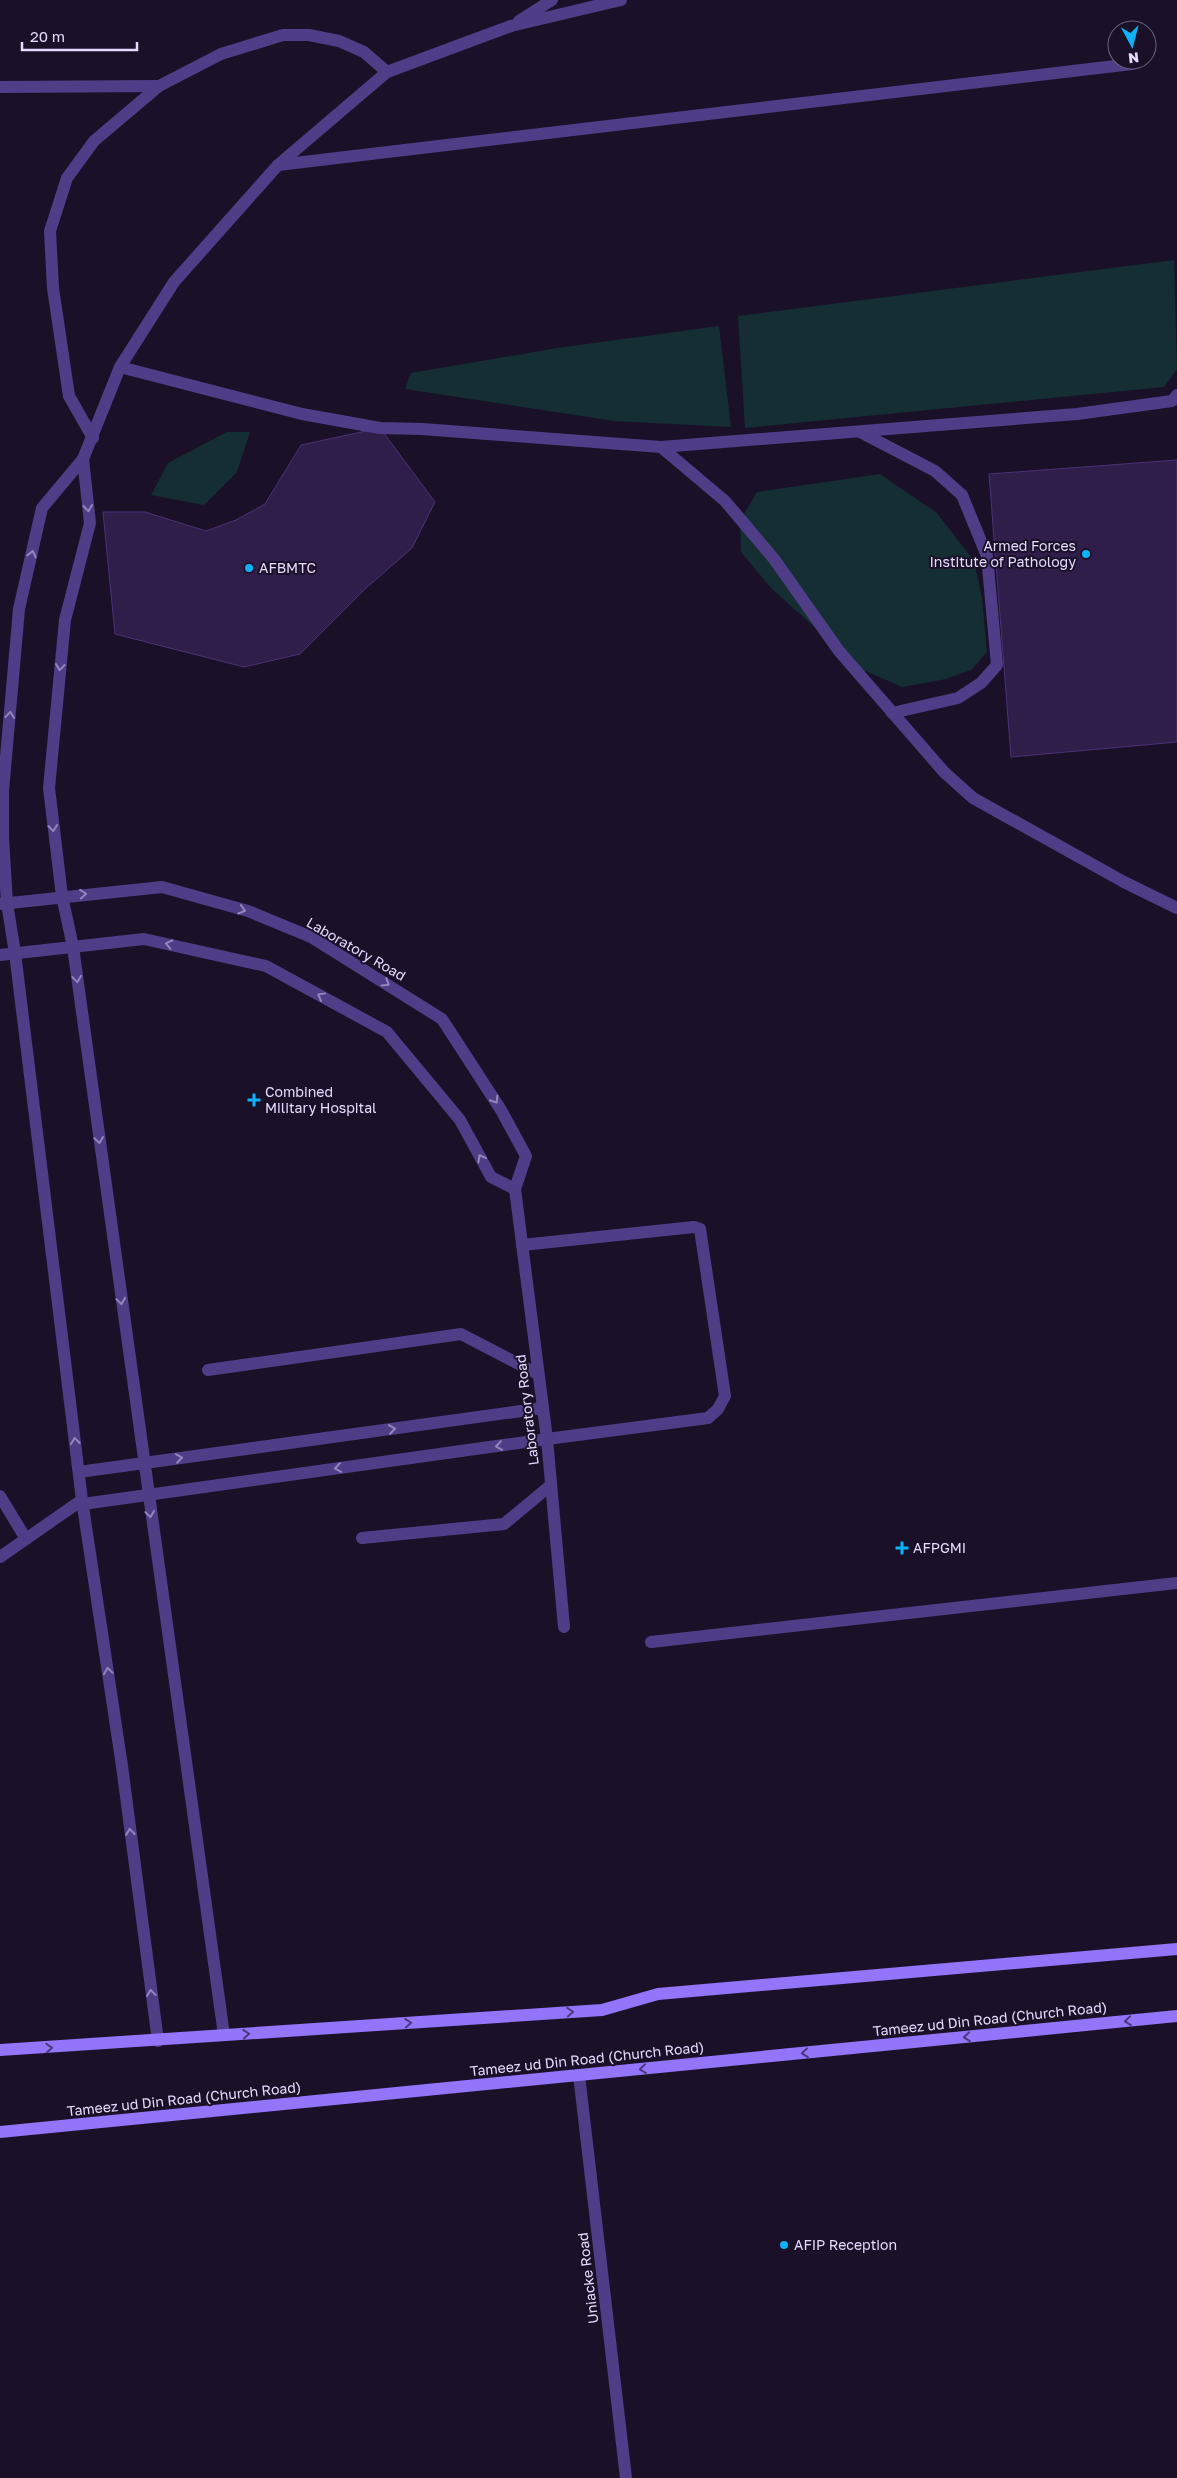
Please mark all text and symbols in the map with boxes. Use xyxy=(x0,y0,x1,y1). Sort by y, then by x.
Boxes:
scale bar xyxy=(22,20,138,52)
north arrow xyxy=(1107,20,1157,70)
text: 20 m xyxy=(30,27,65,45)
text: N xyxy=(1127,49,1140,67)
one-way arrow xyxy=(82,504,93,512)
place label: Armed Forces Institute of Pathology xyxy=(929,537,1076,570)
marker: Armed Forces Institute of Pathology xyxy=(1080,548,1092,560)
one-way arrow xyxy=(26,549,37,558)
place label: AFBMTC xyxy=(259,559,316,576)
marker: AFBMTC xyxy=(243,562,255,574)
one-way arrow xyxy=(55,663,66,671)
one-way arrow xyxy=(4,710,15,718)
one-way arrow xyxy=(47,825,58,833)
one-way arrow xyxy=(79,889,87,900)
one-way arrow xyxy=(238,904,246,914)
street label: Laboratory Road xyxy=(304,913,409,984)
one-way arrow xyxy=(164,939,173,950)
one-way arrow xyxy=(71,975,82,983)
one-way arrow xyxy=(381,977,390,987)
one-way arrow xyxy=(317,992,326,1002)
place label: Combined Military Hospital xyxy=(265,1083,377,1116)
marker: Combined Military Hospital xyxy=(247,1093,261,1107)
one-way arrow xyxy=(488,1094,498,1103)
one-way arrow xyxy=(93,1136,104,1144)
one-way arrow xyxy=(477,1154,487,1163)
one-way arrow xyxy=(115,1297,126,1305)
street label: Laboratory Road xyxy=(511,1354,542,1467)
one-way arrow xyxy=(388,1424,396,1435)
one-way arrow xyxy=(70,1436,81,1444)
one-way arrow xyxy=(494,1440,502,1451)
one-way arrow xyxy=(175,1453,183,1464)
one-way arrow xyxy=(333,1462,341,1473)
one-way arrow xyxy=(144,1510,155,1518)
place label: AFPGMI xyxy=(913,1539,966,1556)
marker: AFPGMI xyxy=(895,1541,909,1555)
one-way arrow xyxy=(103,1666,113,1675)
one-way arrow xyxy=(125,1827,136,1835)
one-way arrow xyxy=(146,1989,157,1997)
street label: Tameez ud Din Road (Church Road) xyxy=(872,1998,1108,2039)
one-way arrow xyxy=(566,2006,574,2017)
one-way arrow xyxy=(1124,2015,1132,2026)
one-way arrow xyxy=(404,2017,412,2028)
one-way arrow xyxy=(242,2028,250,2039)
one-way arrow xyxy=(962,2031,970,2042)
street label: Tameez ud Din Road (Church Road) xyxy=(469,2038,705,2079)
one-way arrow xyxy=(45,2042,53,2053)
one-way arrow xyxy=(801,2047,809,2058)
one-way arrow xyxy=(639,2063,647,2074)
street label: Tameez ud Din Road (Church Road) xyxy=(66,2078,302,2119)
street label: Uniacke Road xyxy=(573,2232,602,2325)
place label: AFIP Reception xyxy=(794,2236,897,2253)
marker: AFIP Reception xyxy=(778,2239,790,2251)

